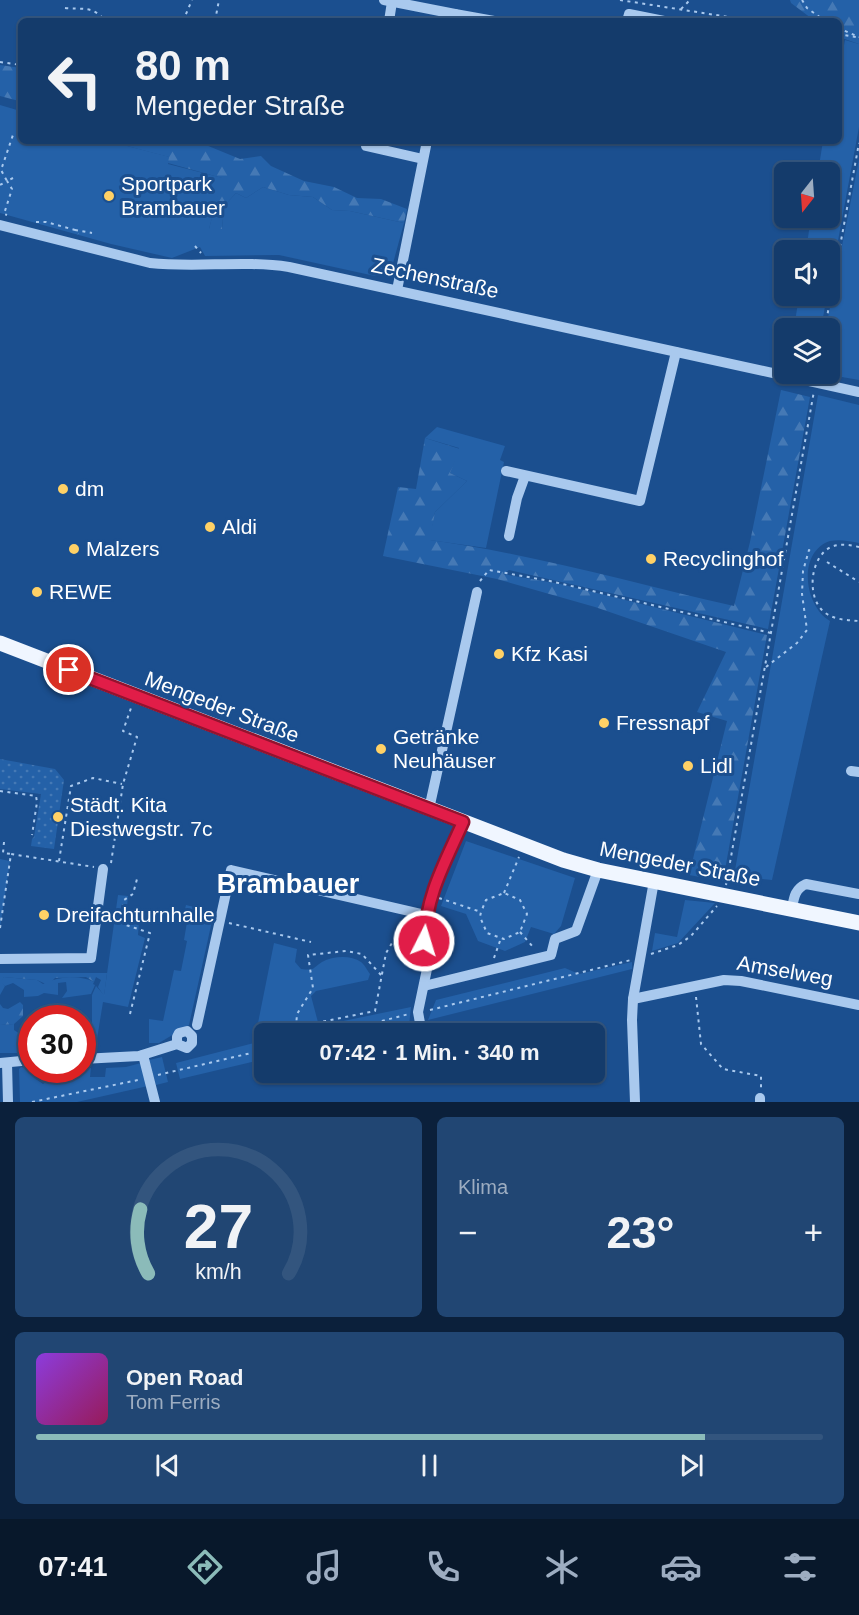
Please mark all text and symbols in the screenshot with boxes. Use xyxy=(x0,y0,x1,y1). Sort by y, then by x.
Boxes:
icon: left xyxy=(36,42,114,120)
text: 80 m xyxy=(135,42,231,89)
text: Mengeder Straße xyxy=(135,91,345,121)
north arrow xyxy=(774,162,840,228)
map controls xyxy=(774,162,840,384)
place label: Sportpark Brambauer xyxy=(121,172,225,219)
marker: Sportpark Brambauer xyxy=(102,189,116,203)
button: sound xyxy=(774,240,840,306)
street label: Zechenstraße xyxy=(369,253,501,302)
button: layers xyxy=(774,318,840,384)
place label: dm xyxy=(75,477,104,500)
marker: dm xyxy=(56,482,70,496)
place label: Aldi xyxy=(222,515,257,538)
marker: Aldi xyxy=(203,520,217,534)
place label: Malzers xyxy=(86,537,160,560)
marker: Malzers xyxy=(67,542,81,556)
place label: Recyclinghof xyxy=(663,547,783,570)
marker: Recyclinghof xyxy=(644,552,658,566)
place label: REWE xyxy=(49,580,112,603)
marker: REWE xyxy=(30,585,44,599)
place label: Kfz Kasi xyxy=(511,642,588,665)
pin xyxy=(43,644,94,695)
marker: Kfz Kasi xyxy=(492,647,506,661)
icon: arrive xyxy=(52,653,85,686)
street label: Mengeder Straße xyxy=(142,667,303,747)
place label: Fressnapf xyxy=(616,711,710,734)
marker: Fressnapf xyxy=(597,716,611,730)
place label: Getränke Neuhäuser xyxy=(393,725,496,772)
marker: Getränke Neuhäuser xyxy=(374,742,388,756)
place label: Lidl xyxy=(700,754,733,777)
marker: Lidl xyxy=(681,759,695,773)
place label: Städt. Kita Diestwegstr. 7c xyxy=(70,793,212,840)
marker: Städt. Kita Diestwegstr. 7c xyxy=(51,810,65,824)
street label: Mengeder Straße xyxy=(598,837,762,890)
district label: Brambauer xyxy=(217,869,360,899)
place label: Dreifachturnhalle xyxy=(56,903,215,926)
marker: Dreifachturnhalle xyxy=(37,908,51,922)
position arrow xyxy=(392,909,456,973)
street label: Amselweg xyxy=(735,951,835,990)
speed limit sign: 30 xyxy=(18,1005,96,1083)
text: 07:42 · 1 Min. · 340 m xyxy=(319,1040,540,1065)
text: Klima xyxy=(458,1176,508,1198)
text: 27 xyxy=(184,1192,253,1261)
text: 23° xyxy=(606,1207,675,1258)
text: − xyxy=(458,1214,477,1251)
text: + xyxy=(804,1214,823,1251)
text: km/h xyxy=(195,1260,242,1284)
text: Open Road xyxy=(126,1365,243,1390)
text: Tom Ferris xyxy=(126,1391,220,1413)
icon: previous xyxy=(151,1449,184,1482)
icon: pause xyxy=(413,1449,446,1482)
icon: next xyxy=(675,1449,708,1482)
icon: directions xyxy=(184,1546,226,1588)
icon: music xyxy=(303,1546,345,1588)
icon: phone xyxy=(422,1546,464,1588)
icon: climate xyxy=(541,1546,583,1588)
icon: car xyxy=(660,1546,702,1588)
icon: filters xyxy=(779,1546,821,1588)
text: 07:41 xyxy=(38,1552,107,1582)

